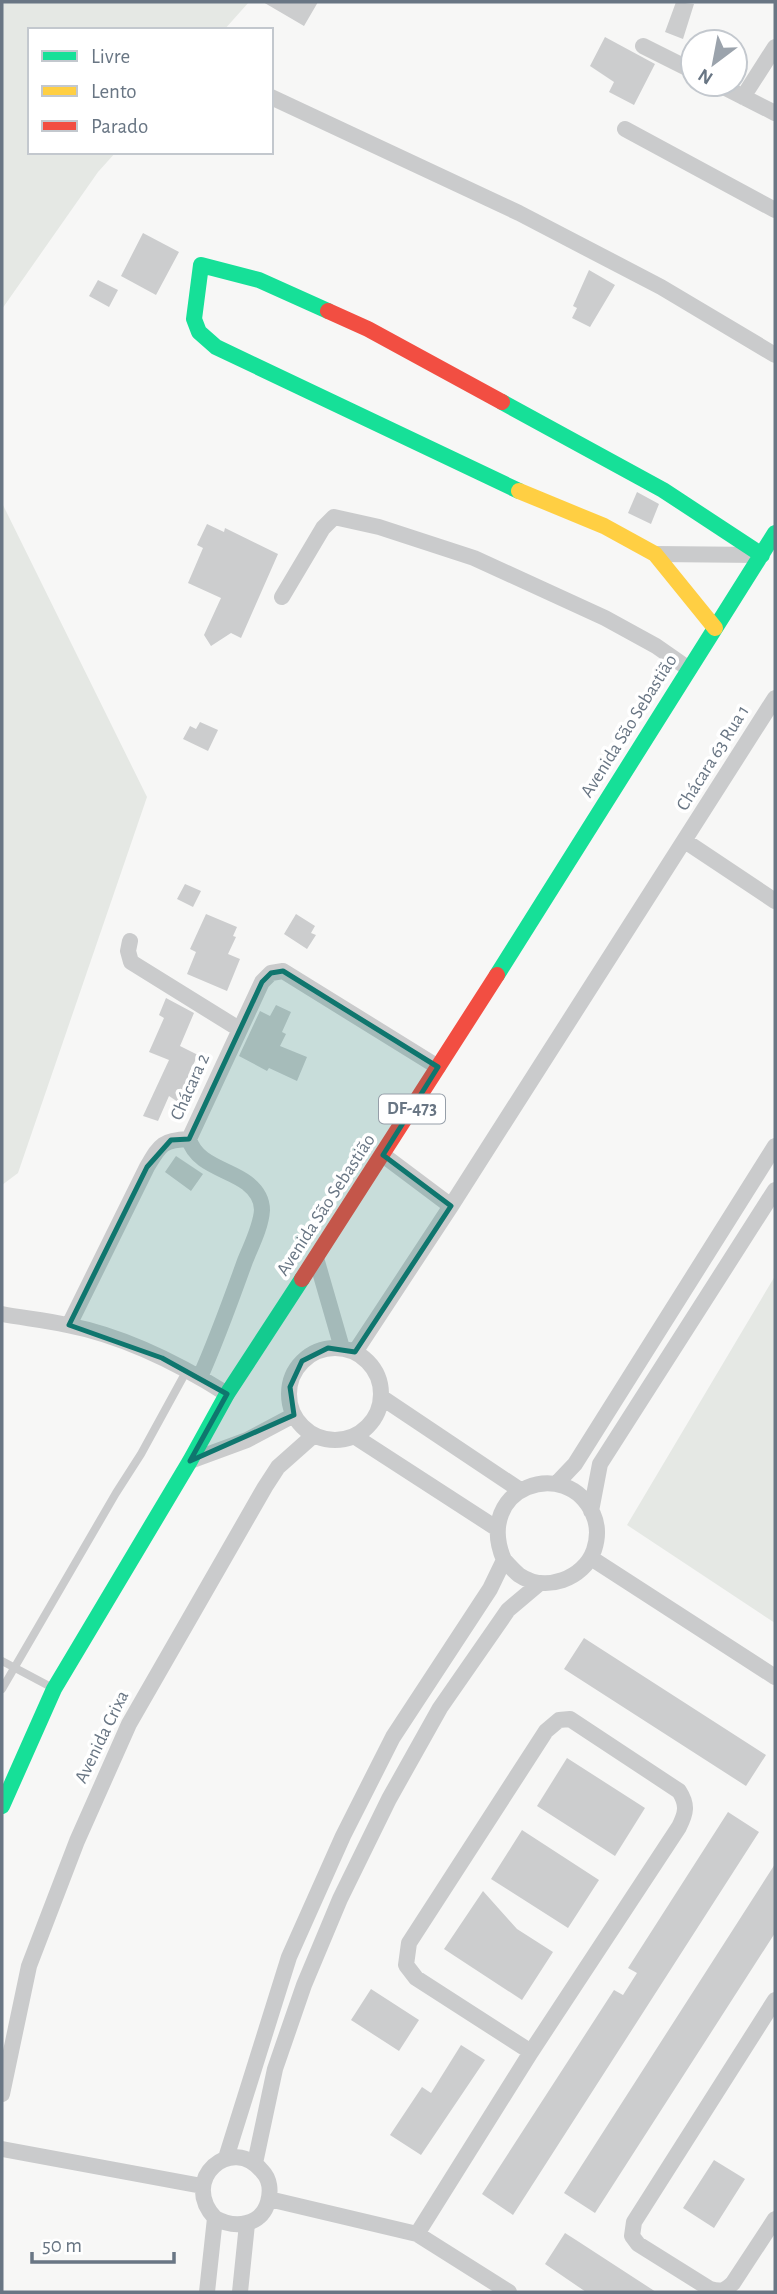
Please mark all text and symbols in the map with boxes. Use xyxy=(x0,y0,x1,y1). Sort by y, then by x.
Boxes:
legend xyxy=(28,28,273,154)
north arrow xyxy=(679,28,749,98)
text: Livre xyxy=(91,46,130,67)
text: N xyxy=(695,65,716,88)
text: Lento xyxy=(91,81,137,102)
text: Parado xyxy=(91,116,148,137)
street label: Avenida São Sebastião xyxy=(577,651,681,801)
street label: Chácara 63 Rua 1 xyxy=(673,702,753,814)
street label: Chácara 2 xyxy=(167,1051,213,1123)
road number: DF-473 xyxy=(379,1094,445,1124)
street label: Avenida São Sebastião xyxy=(273,1131,379,1279)
street label: Avenida Crixa xyxy=(71,1688,133,1786)
scale bar xyxy=(32,2220,173,2264)
text: 50 m xyxy=(42,2235,82,2256)

